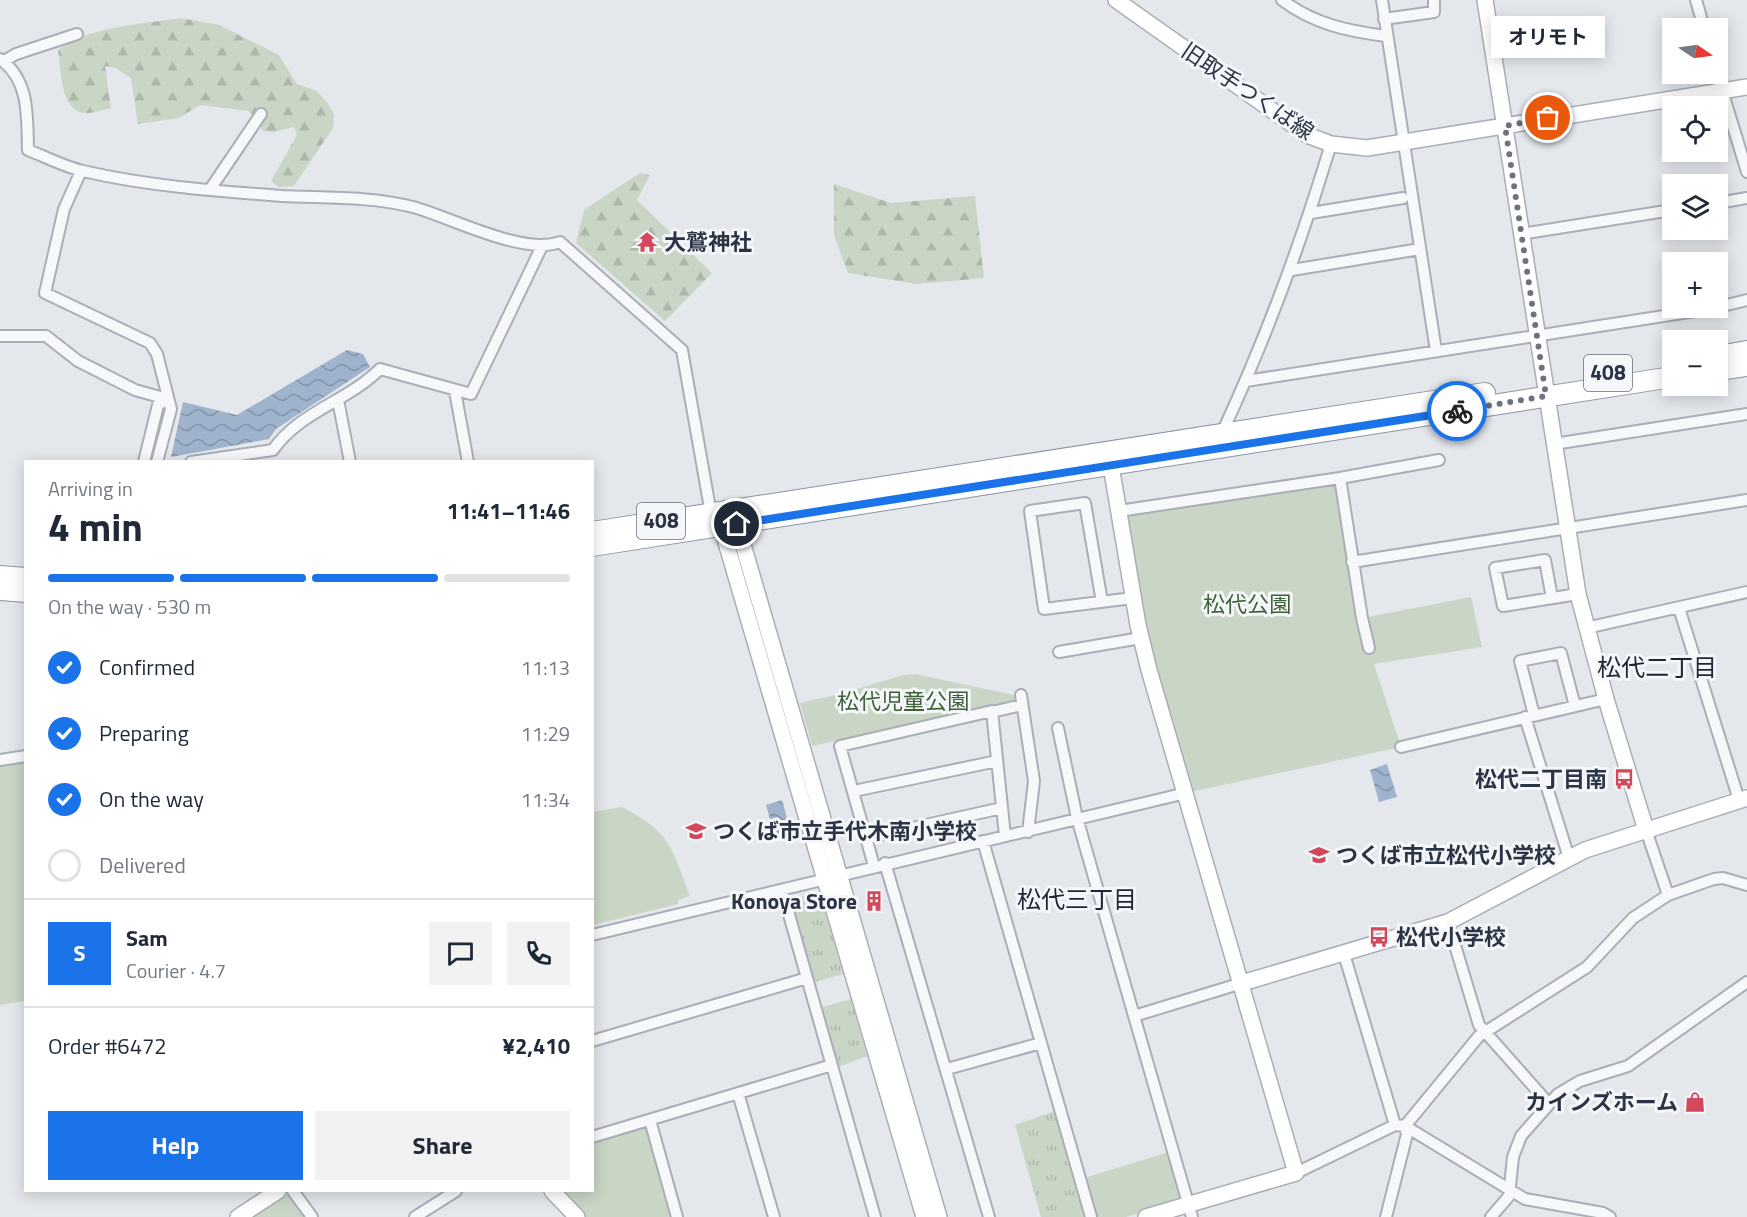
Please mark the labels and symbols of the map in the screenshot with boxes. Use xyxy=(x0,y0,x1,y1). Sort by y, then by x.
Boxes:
callout: オリモト xyxy=(1491,16,1605,58)
north arrow xyxy=(1662,18,1728,84)
street label: 旧取手つくば線 xyxy=(1175,34,1321,148)
pin xyxy=(1522,92,1573,143)
place label: 大鷲神社 xyxy=(664,225,752,259)
temple icon: 大鷲神社 xyxy=(635,230,659,254)
road number: 408 xyxy=(1584,355,1632,391)
courier xyxy=(1427,381,1487,441)
pin xyxy=(711,498,762,549)
road number: 408 xyxy=(637,503,685,539)
park label: 松代公園 xyxy=(1203,587,1291,621)
district label: 松代二丁目 xyxy=(1597,649,1717,685)
park label: 松代児童公園 xyxy=(837,684,969,718)
place label: 松代二丁目南 xyxy=(1475,762,1607,796)
bus stop icon: 松代二丁目南 xyxy=(1612,767,1636,791)
place label: つくば市立手代木南小学校 xyxy=(713,814,977,848)
school or university icon: つくば市立手代木南小学校 xyxy=(684,819,708,843)
place label: つくば市立松代小学校 xyxy=(1336,838,1556,872)
school or university icon: つくば市立松代小学校 xyxy=(1307,843,1331,867)
district label: 松代三丁目 xyxy=(1017,881,1137,917)
place label: Konoya Store xyxy=(731,884,857,918)
building icon: Konoya Store xyxy=(862,889,886,913)
place label: 松代小学校 xyxy=(1396,920,1506,954)
bus stop icon: 松代小学校 xyxy=(1367,925,1391,949)
place label: カインズホーム xyxy=(1525,1085,1678,1119)
shop icon: カインズホーム xyxy=(1683,1090,1707,1114)

